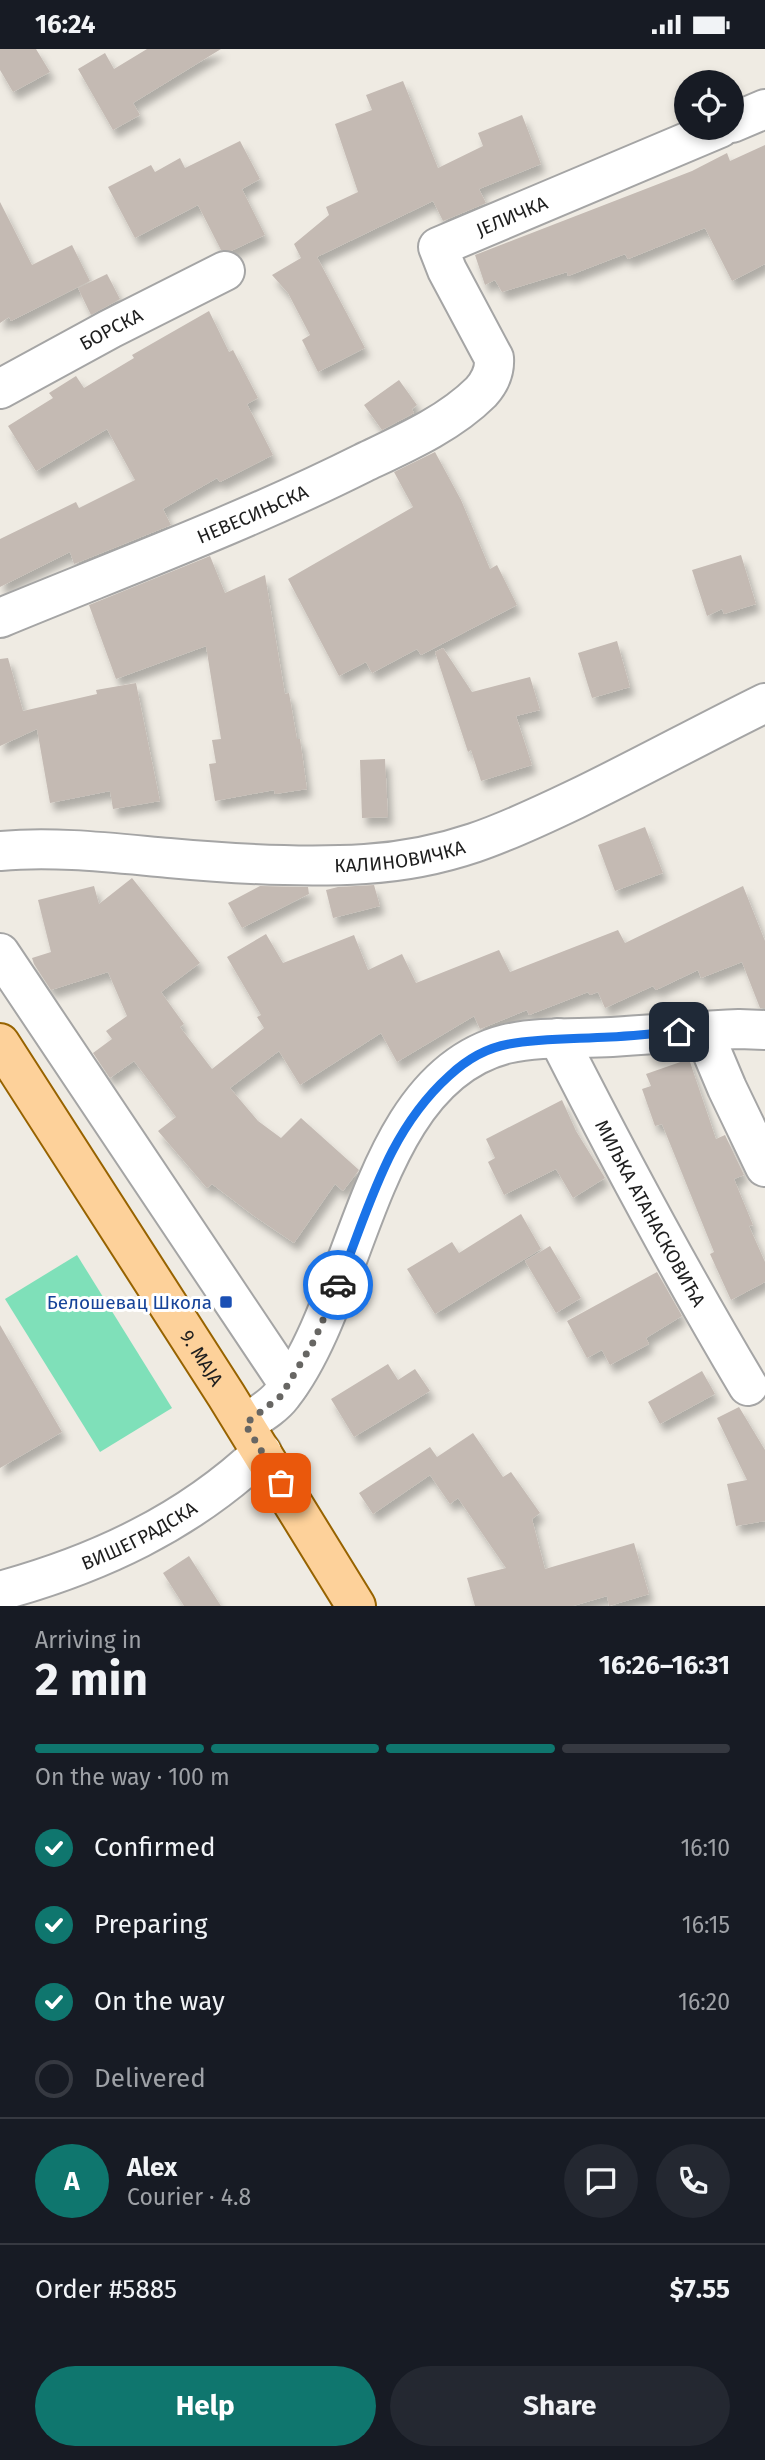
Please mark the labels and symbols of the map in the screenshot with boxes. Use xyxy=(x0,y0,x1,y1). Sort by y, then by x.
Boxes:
street label: ЈЕЛИЧКА xyxy=(473,191,551,242)
street label: БОРСКА xyxy=(76,304,146,355)
street label: НЕВЕСИЊСКА xyxy=(194,480,312,549)
street label: КАЛИНОВИЧКА xyxy=(334,835,468,877)
pin xyxy=(649,1002,709,1062)
street label: МИЉКА АТАНАСКОВИЋА xyxy=(590,1116,710,1311)
courier xyxy=(303,1250,373,1320)
place label: Белошевац Школа xyxy=(47,1291,212,1314)
marker: Белошевац Школа xyxy=(218,1294,234,1310)
street label: 9. МАЈА xyxy=(175,1326,228,1390)
pin xyxy=(251,1453,311,1513)
street label: ВИШЕГРАДСКА xyxy=(78,1496,201,1575)

